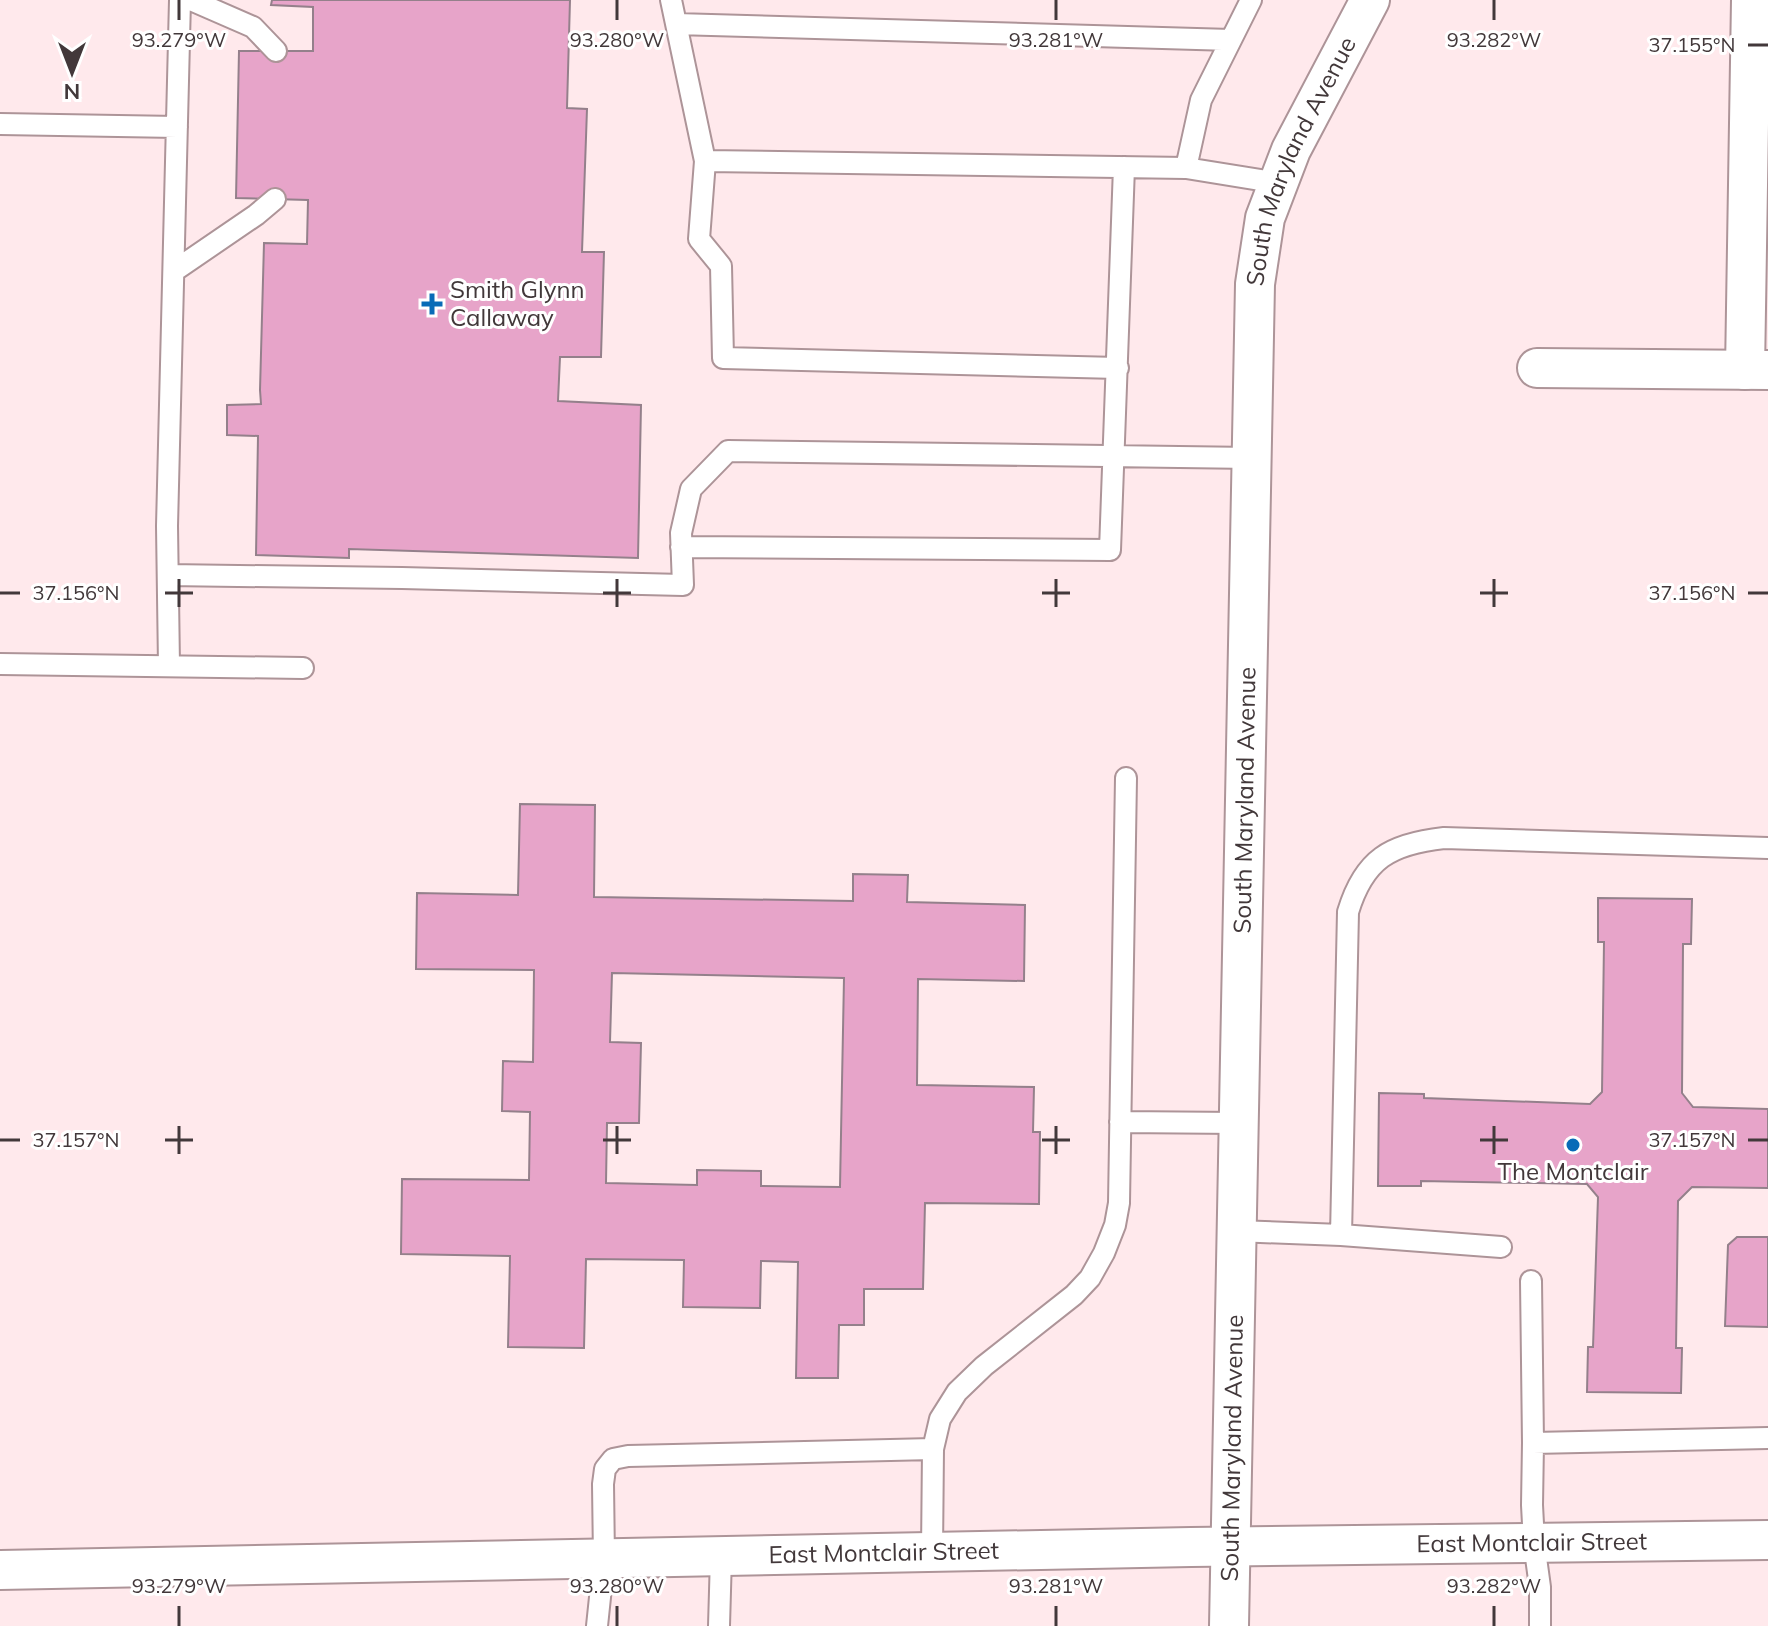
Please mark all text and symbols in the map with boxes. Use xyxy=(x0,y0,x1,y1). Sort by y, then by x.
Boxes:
text: 93.279°W xyxy=(132,27,226,52)
text: 93.280°W xyxy=(570,27,664,52)
text: 93.281°W xyxy=(1009,27,1103,52)
text: 93.282°W xyxy=(1447,27,1541,52)
street label: South Maryland Avenue xyxy=(1239,31,1362,288)
north arrow xyxy=(32,32,112,112)
text: 37.155°N xyxy=(1649,32,1735,57)
text: N xyxy=(64,78,80,106)
place label: Smith Glynn Callaway xyxy=(450,274,585,332)
marker: Smith Glynn Callaway xyxy=(421,293,443,315)
text: 37.156°N xyxy=(33,580,119,605)
text: 37.156°N xyxy=(1649,580,1735,605)
street label: South Maryland Avenue xyxy=(1226,666,1262,934)
text: 37.157°N xyxy=(33,1127,119,1152)
text: 37.157°N xyxy=(1649,1127,1735,1152)
marker: The Montclair xyxy=(1564,1136,1582,1154)
place label: The Montclair xyxy=(1498,1156,1649,1186)
street label: South Maryland Avenue xyxy=(1214,1314,1249,1582)
street label: East Montclair Street xyxy=(1416,1525,1647,1558)
street label: East Montclair Street xyxy=(768,1535,999,1569)
text: 93.279°W xyxy=(132,1573,226,1598)
text: 93.280°W xyxy=(570,1573,664,1598)
text: 93.281°W xyxy=(1009,1573,1103,1598)
text: 93.282°W xyxy=(1447,1573,1541,1598)

